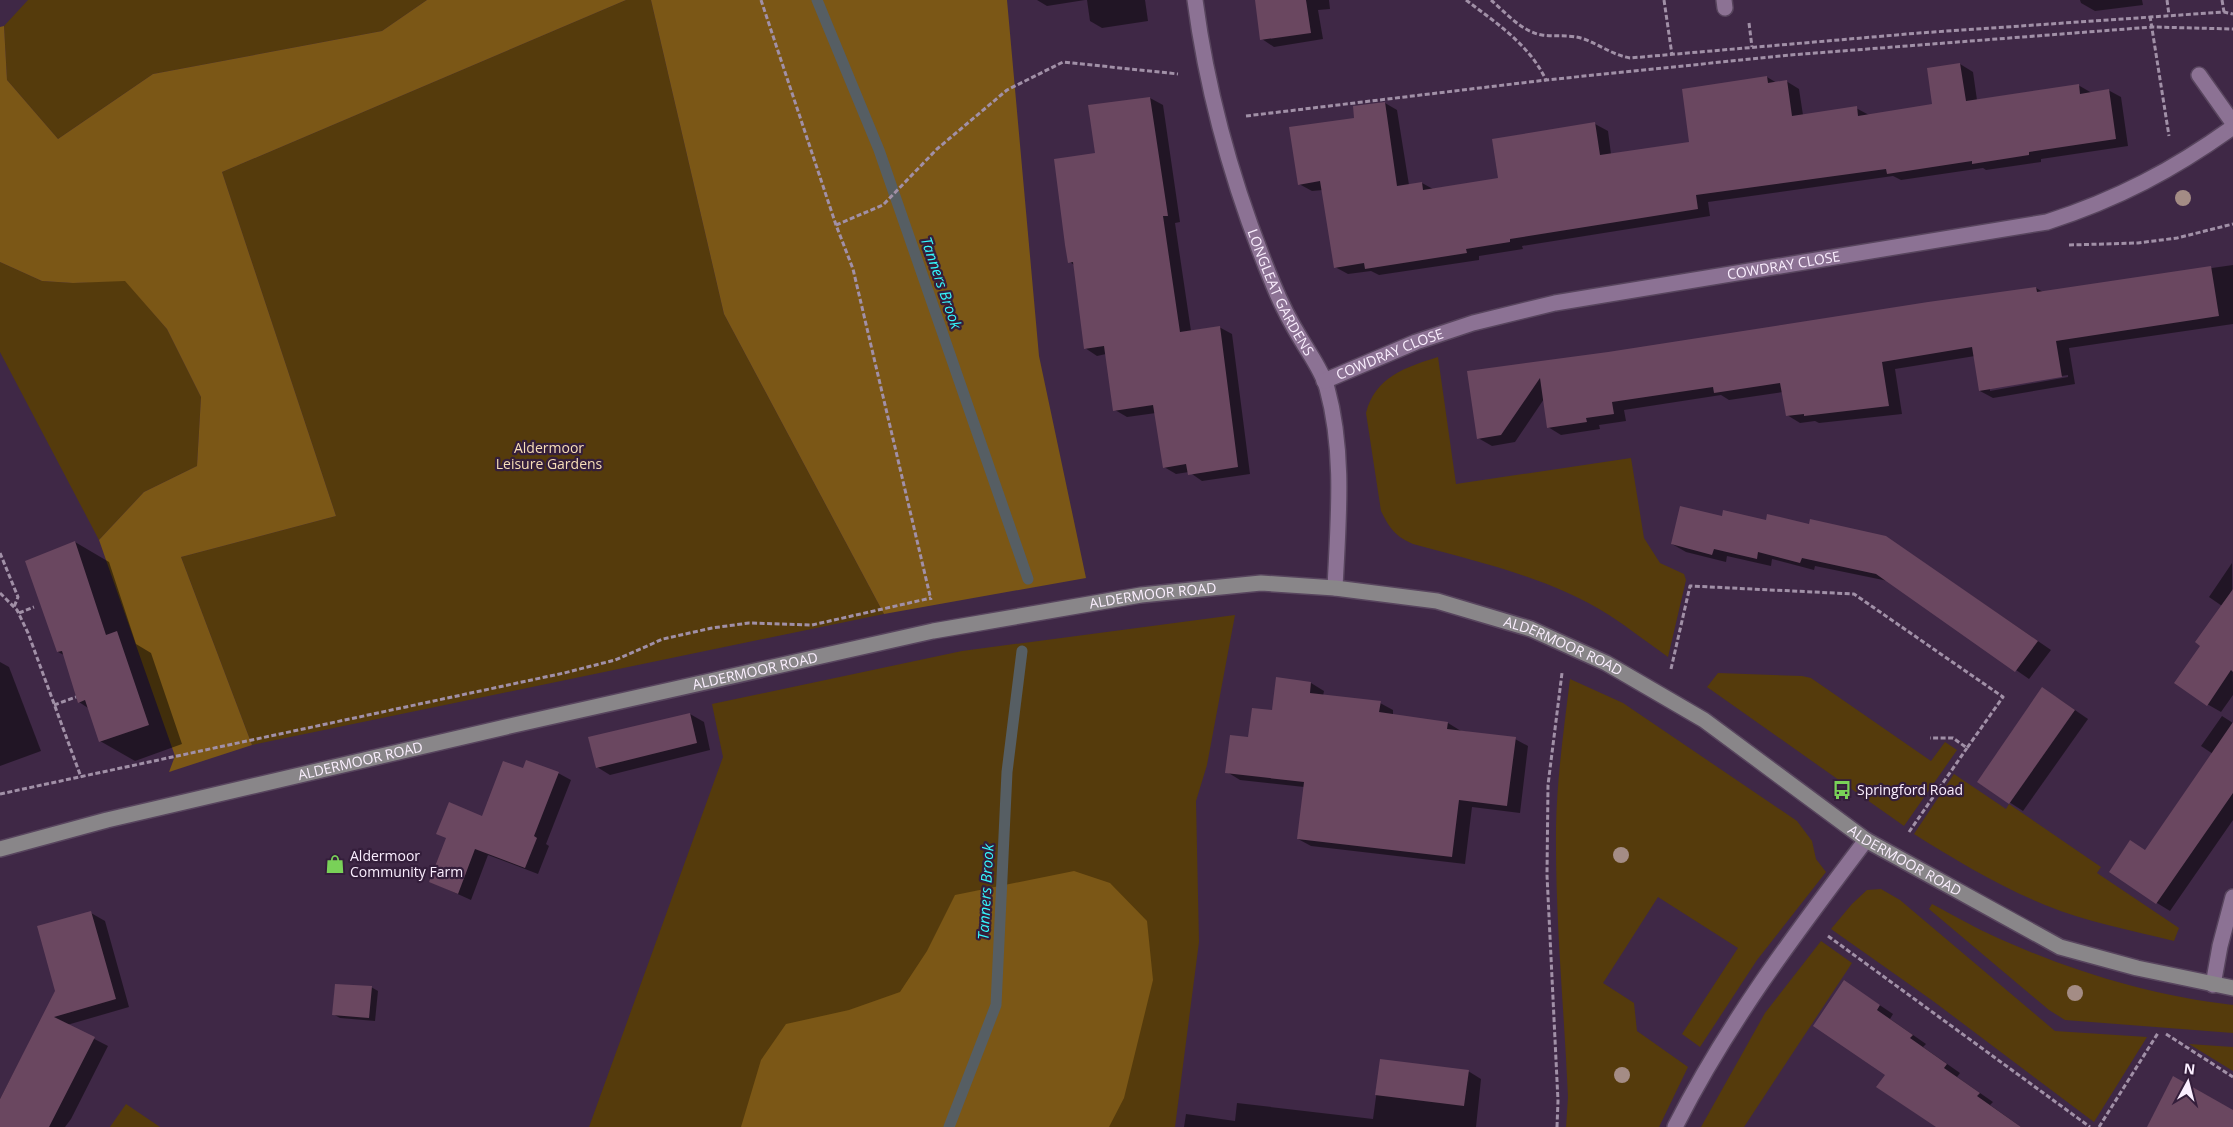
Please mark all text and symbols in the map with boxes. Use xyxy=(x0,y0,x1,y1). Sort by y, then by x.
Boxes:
street label: LONGLEAT GARDENS xyxy=(1243,226,1319,359)
water label: Tanners Brook xyxy=(917,234,967,332)
street label: COWDRAY CLOSE xyxy=(1725,246,1841,284)
street label: COWDRAY CLOSE xyxy=(1333,324,1446,384)
park label: Aldermoor Leisure Gardens xyxy=(496,438,603,473)
street label: ALDERMOOR ROAD xyxy=(1088,578,1217,613)
street label: ALDERMOOR ROAD xyxy=(1502,611,1626,680)
street label: ALDERMOOR ROAD xyxy=(691,647,820,694)
street label: ALDERMOOR ROAD xyxy=(296,737,425,784)
bus stop icon: Springford Road xyxy=(1831,779,1853,801)
place label: Springford Road xyxy=(1857,780,1963,799)
street label: ALDERMOOR ROAD xyxy=(1844,820,1965,900)
water label: Tanners Brook xyxy=(972,843,998,940)
place label: Aldermoor Community Farm xyxy=(350,846,463,881)
shop icon: Aldermoor Community Farm xyxy=(324,853,346,875)
north arrow xyxy=(2163,1057,2213,1107)
text: N xyxy=(2183,1058,2196,1079)

